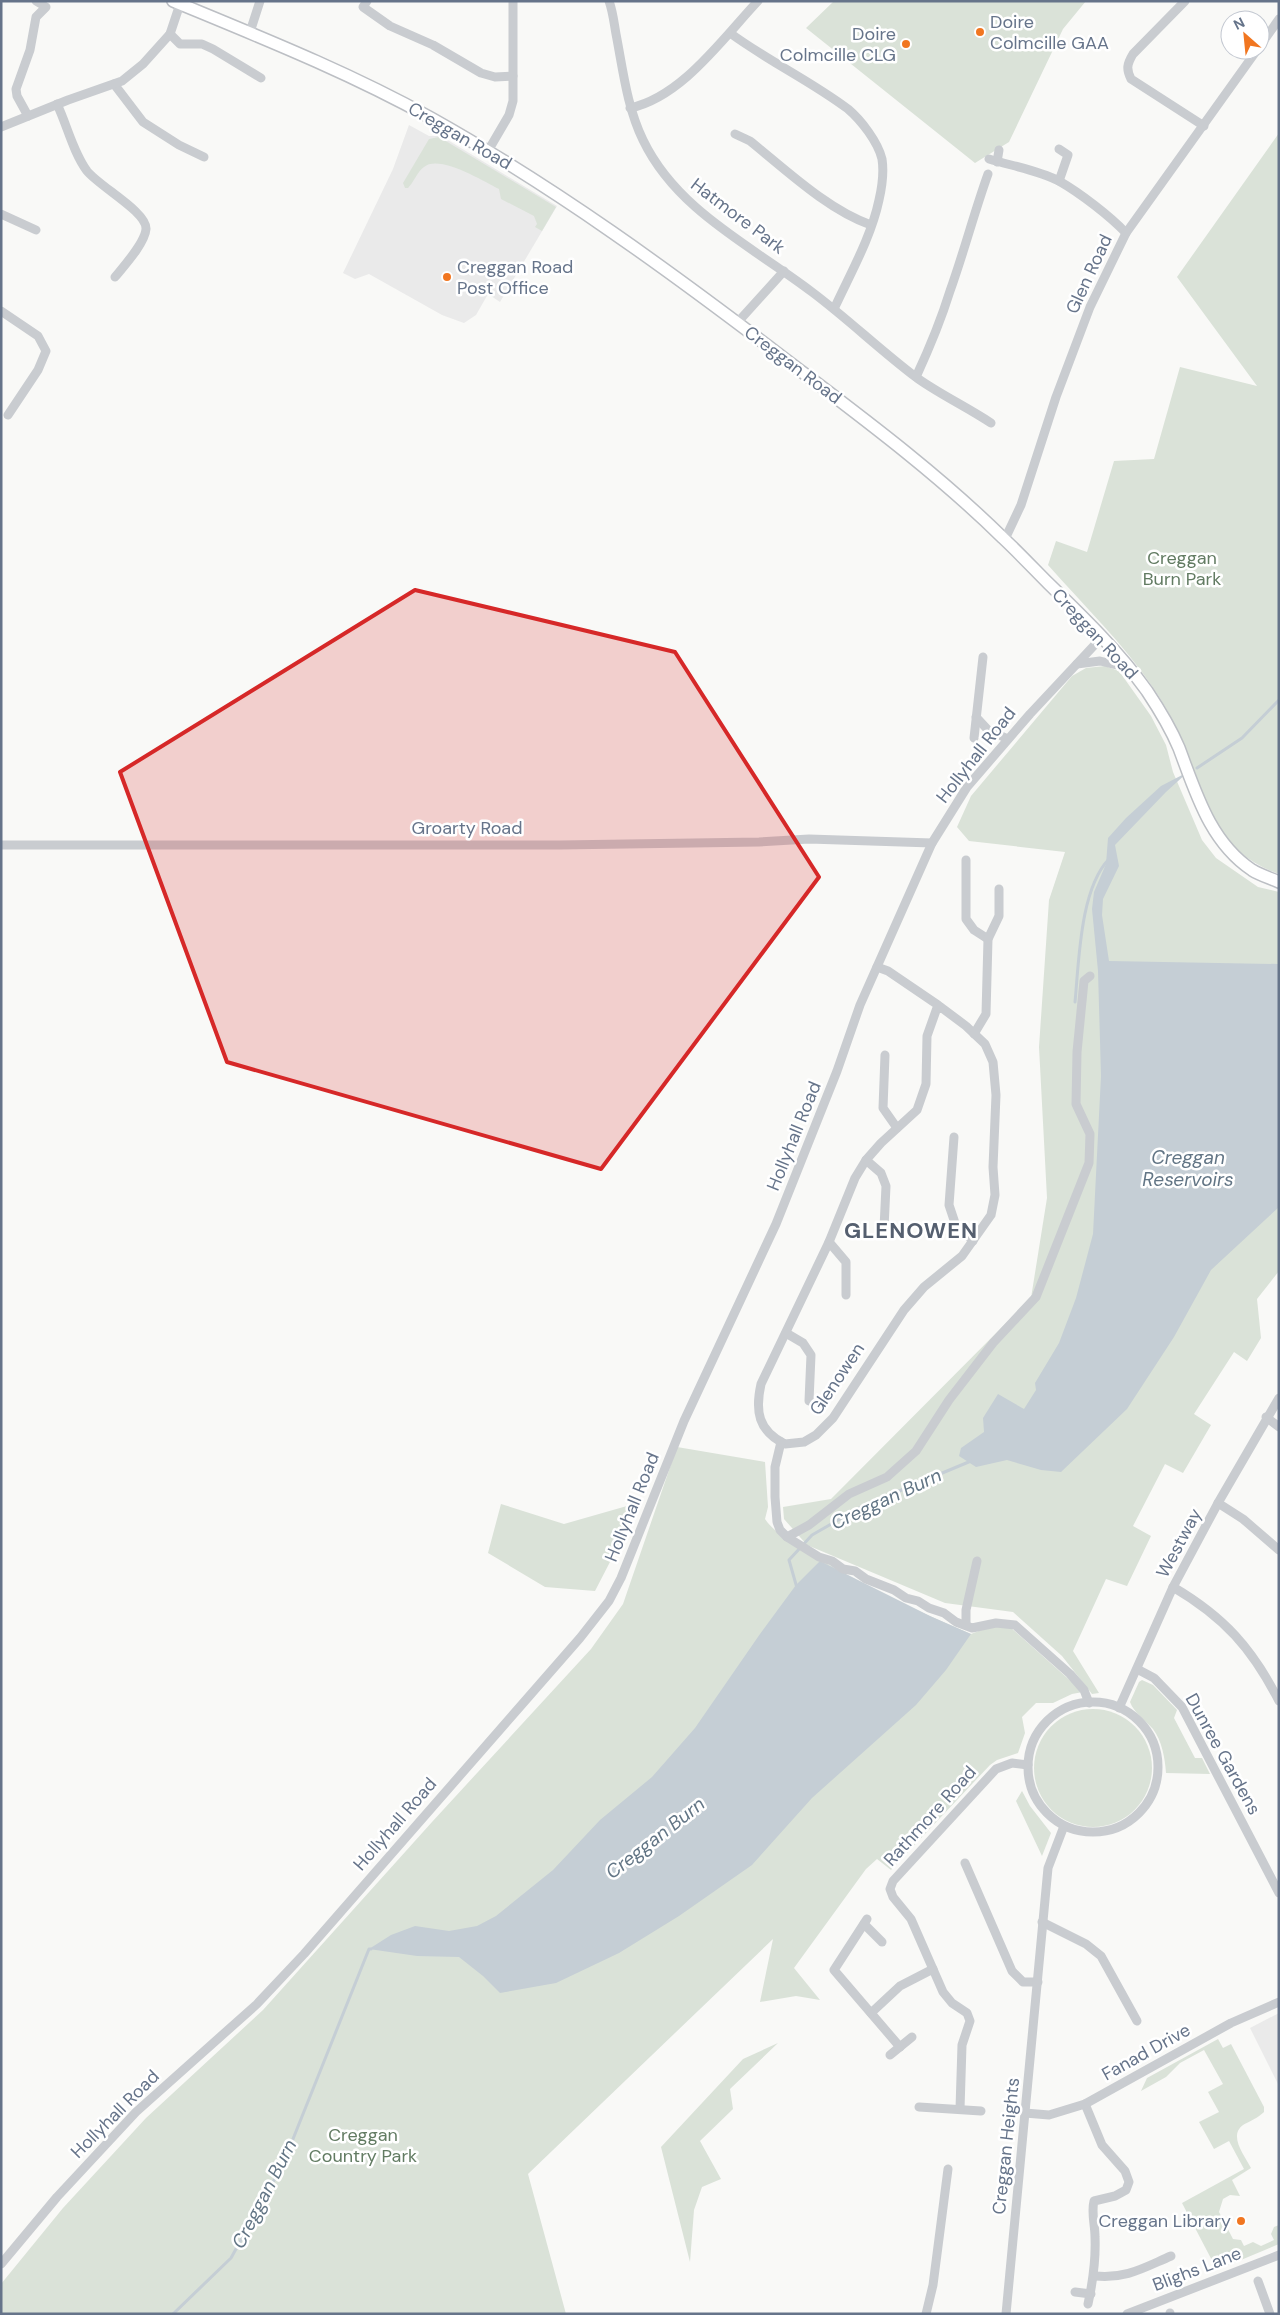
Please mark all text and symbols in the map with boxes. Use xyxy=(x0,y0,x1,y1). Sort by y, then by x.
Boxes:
place label: Doire Colmcille GAA xyxy=(990,10,1109,55)
north arrow xyxy=(1220,10,1270,60)
text: N xyxy=(1230,13,1248,34)
place label: Doire Colmcille CLG xyxy=(780,22,896,67)
marker: Doire Colmcille GAA xyxy=(974,26,986,38)
marker: Doire Colmcille CLG xyxy=(900,38,912,50)
street label: Creggan Road xyxy=(404,97,516,175)
street label: Hatmore Park xyxy=(686,173,790,259)
street label: Glen Road xyxy=(1060,230,1118,318)
place label: Creggan Road Post Office xyxy=(457,255,573,300)
marker: Creggan Road Post Office xyxy=(441,271,453,283)
street label: Creggan Road xyxy=(739,320,847,410)
park label: Creggan Burn Park xyxy=(1143,546,1221,591)
street label: Creggan Road xyxy=(1047,583,1143,685)
street label: Hollyhall Road xyxy=(931,702,1021,808)
street label: Groarty Road xyxy=(412,816,522,840)
street label: Hollyhall Road xyxy=(761,1078,827,1194)
water label: Creggan Reservoirs xyxy=(1142,1145,1234,1192)
district label: GLENOWEN xyxy=(844,1216,978,1245)
street label: Glenowen xyxy=(804,1338,870,1420)
street label: Hollyhall Road xyxy=(599,1449,665,1565)
water label: Creggan Burn xyxy=(827,1462,945,1536)
street label: Westway xyxy=(1151,1504,1207,1582)
street label: Dunree Gardens xyxy=(1180,1689,1266,1819)
street label: Rathmore Road xyxy=(878,1761,982,1871)
street label: Hollyhall Road xyxy=(348,1772,442,1876)
water label: Creggan Burn xyxy=(600,1791,710,1885)
street label: Fanad Drive xyxy=(1097,2018,1195,2086)
street label: Hollyhall Road xyxy=(66,2065,164,2163)
street label: Creggan Heights xyxy=(987,2076,1025,2216)
park label: Creggan Country Park xyxy=(309,2123,417,2168)
water label: Creggan Burn xyxy=(226,2135,302,2253)
place label: Creggan Library xyxy=(1098,2209,1231,2233)
marker: Creggan Library xyxy=(1235,2215,1247,2227)
street label: Blighs Lane xyxy=(1149,2241,1245,2297)

